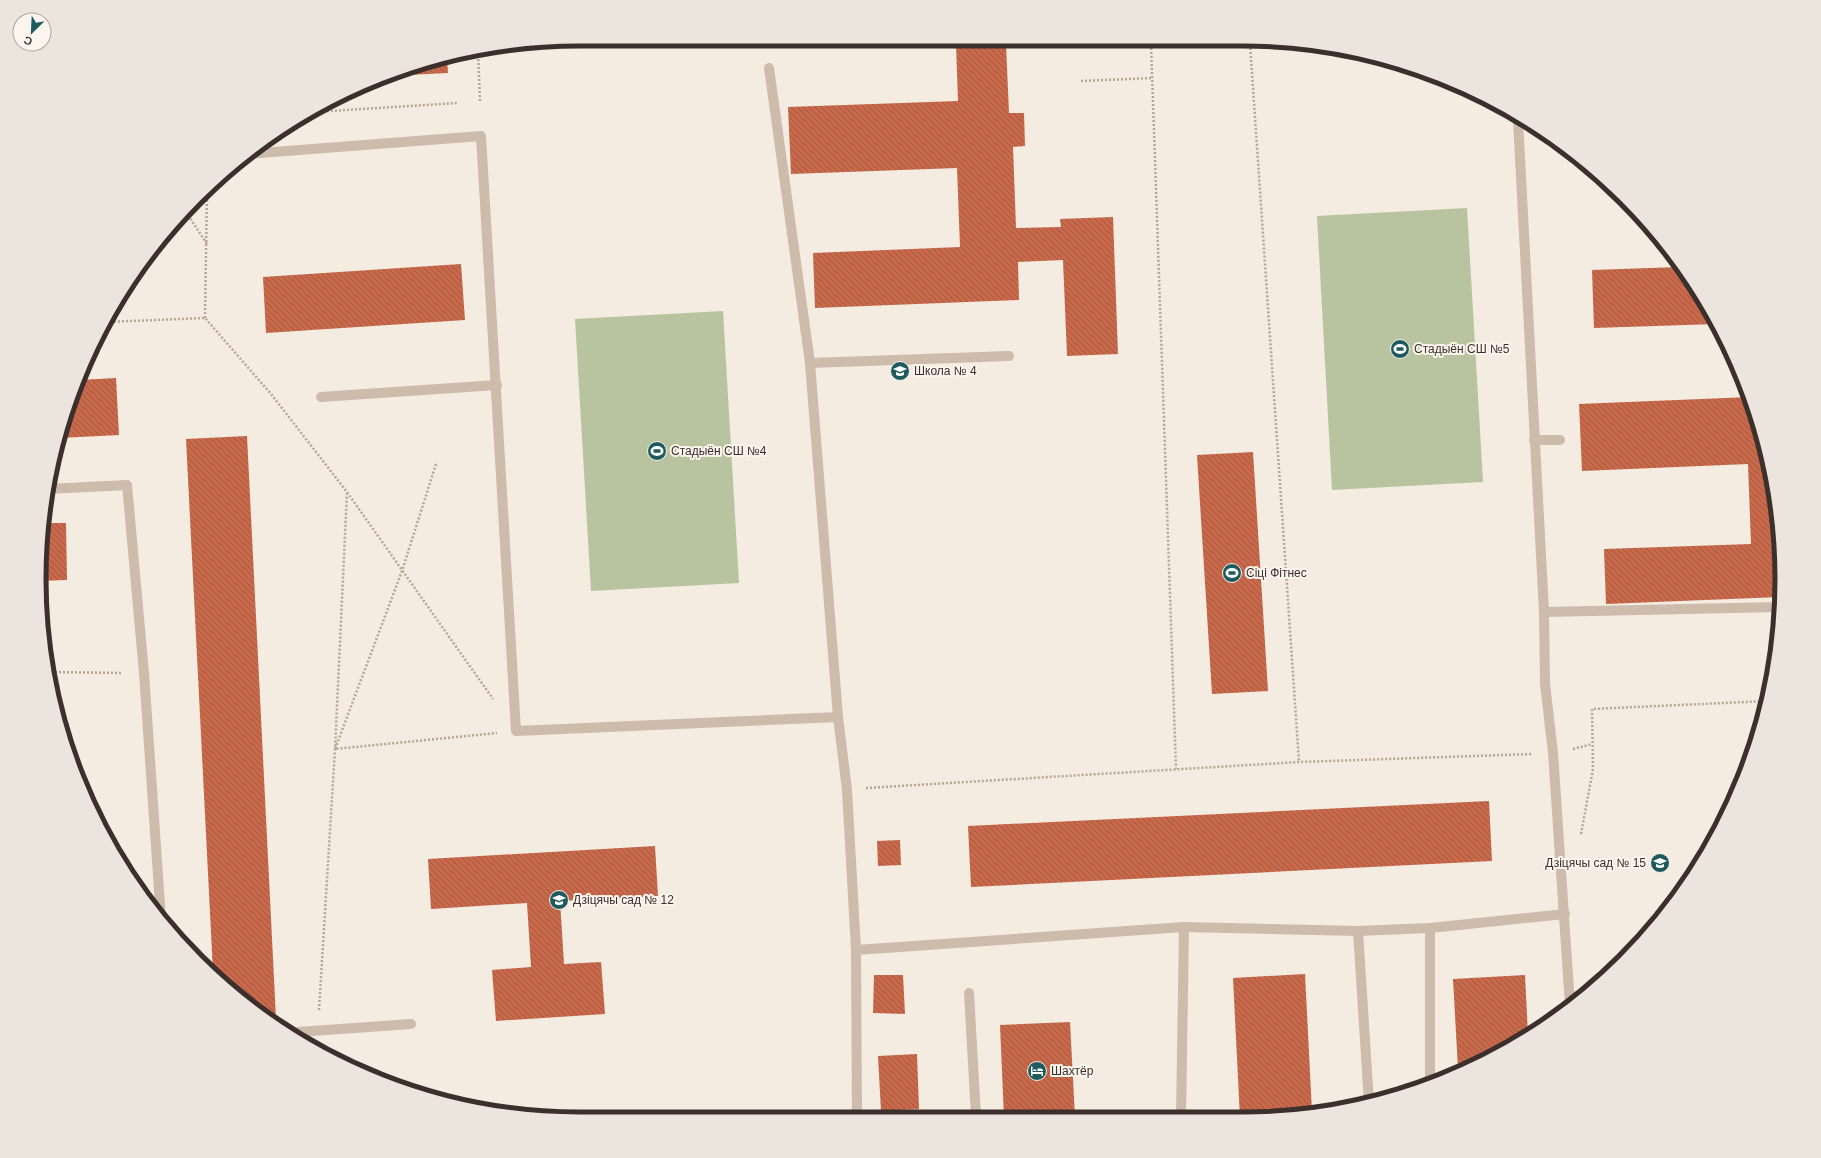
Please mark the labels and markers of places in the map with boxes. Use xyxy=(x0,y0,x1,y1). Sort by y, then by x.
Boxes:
sports icon: Стадыён СШ №5 xyxy=(1389,338,1411,360)
place label: Стадыён СШ №5 xyxy=(1414,342,1510,356)
school or university icon: Школа № 4 xyxy=(889,360,911,382)
place label: Школа № 4 xyxy=(914,364,977,378)
sports icon: Стадыён СШ №4 xyxy=(646,440,668,462)
place label: Стадыён СШ №4 xyxy=(671,444,767,458)
sports icon: Сіці Фітнес xyxy=(1221,562,1243,584)
place label: Сіці Фітнес xyxy=(1246,566,1307,580)
school or university icon: Дзіцячы сад № 15 xyxy=(1649,852,1671,874)
place label: Дзіцячы сад № 15 xyxy=(1545,856,1646,870)
school or university icon: Дзіцячы сад № 12 xyxy=(548,889,570,911)
place label: Дзіцячы сад № 12 xyxy=(573,893,674,907)
hotel icon: Шахтёр xyxy=(1026,1060,1048,1082)
place label: Шахтёр xyxy=(1051,1064,1094,1078)

